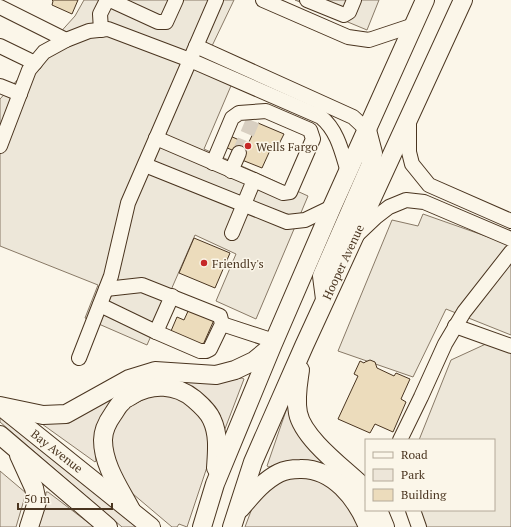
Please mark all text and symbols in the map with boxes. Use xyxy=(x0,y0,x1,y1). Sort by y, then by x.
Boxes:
place label: Wells Fargo xyxy=(256,139,318,154)
marker: Wells Fargo xyxy=(243,141,253,151)
street label: Hooper Avenue xyxy=(319,222,367,302)
place label: Friendly's xyxy=(212,256,264,271)
marker: Friendly's xyxy=(199,258,209,268)
street label: Bay Avenue xyxy=(28,426,86,476)
legend xyxy=(365,439,495,511)
text: Road xyxy=(401,447,428,462)
text: Park xyxy=(401,467,426,482)
scale bar xyxy=(18,485,112,511)
text: Building xyxy=(401,487,447,502)
text: 50 m xyxy=(24,491,51,506)

